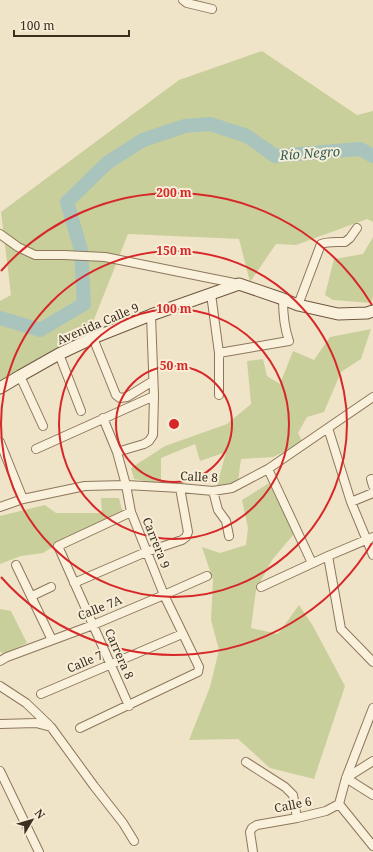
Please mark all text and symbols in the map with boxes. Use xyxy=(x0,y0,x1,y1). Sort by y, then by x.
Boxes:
scale bar xyxy=(14,12,129,38)
text: 100 m xyxy=(20,17,55,34)
water label: Río Negro xyxy=(278,142,341,164)
text: 200 m xyxy=(156,184,192,201)
text: 150 m xyxy=(156,242,192,259)
street label: Avenida Calle 9 xyxy=(54,299,142,349)
text: 100 m xyxy=(156,300,192,317)
text: 50 m xyxy=(160,357,188,374)
centre of rings xyxy=(167,417,181,431)
street label: Calle 8 xyxy=(180,467,219,486)
street label: Carrera 9 xyxy=(138,515,174,571)
street label: Calle 7A xyxy=(75,591,125,624)
street label: Carrera 8 xyxy=(101,626,138,682)
street label: Calle 7 xyxy=(64,646,106,677)
street label: Calle 6 xyxy=(273,792,313,817)
north arrow xyxy=(12,800,52,840)
text: N xyxy=(32,806,49,822)

